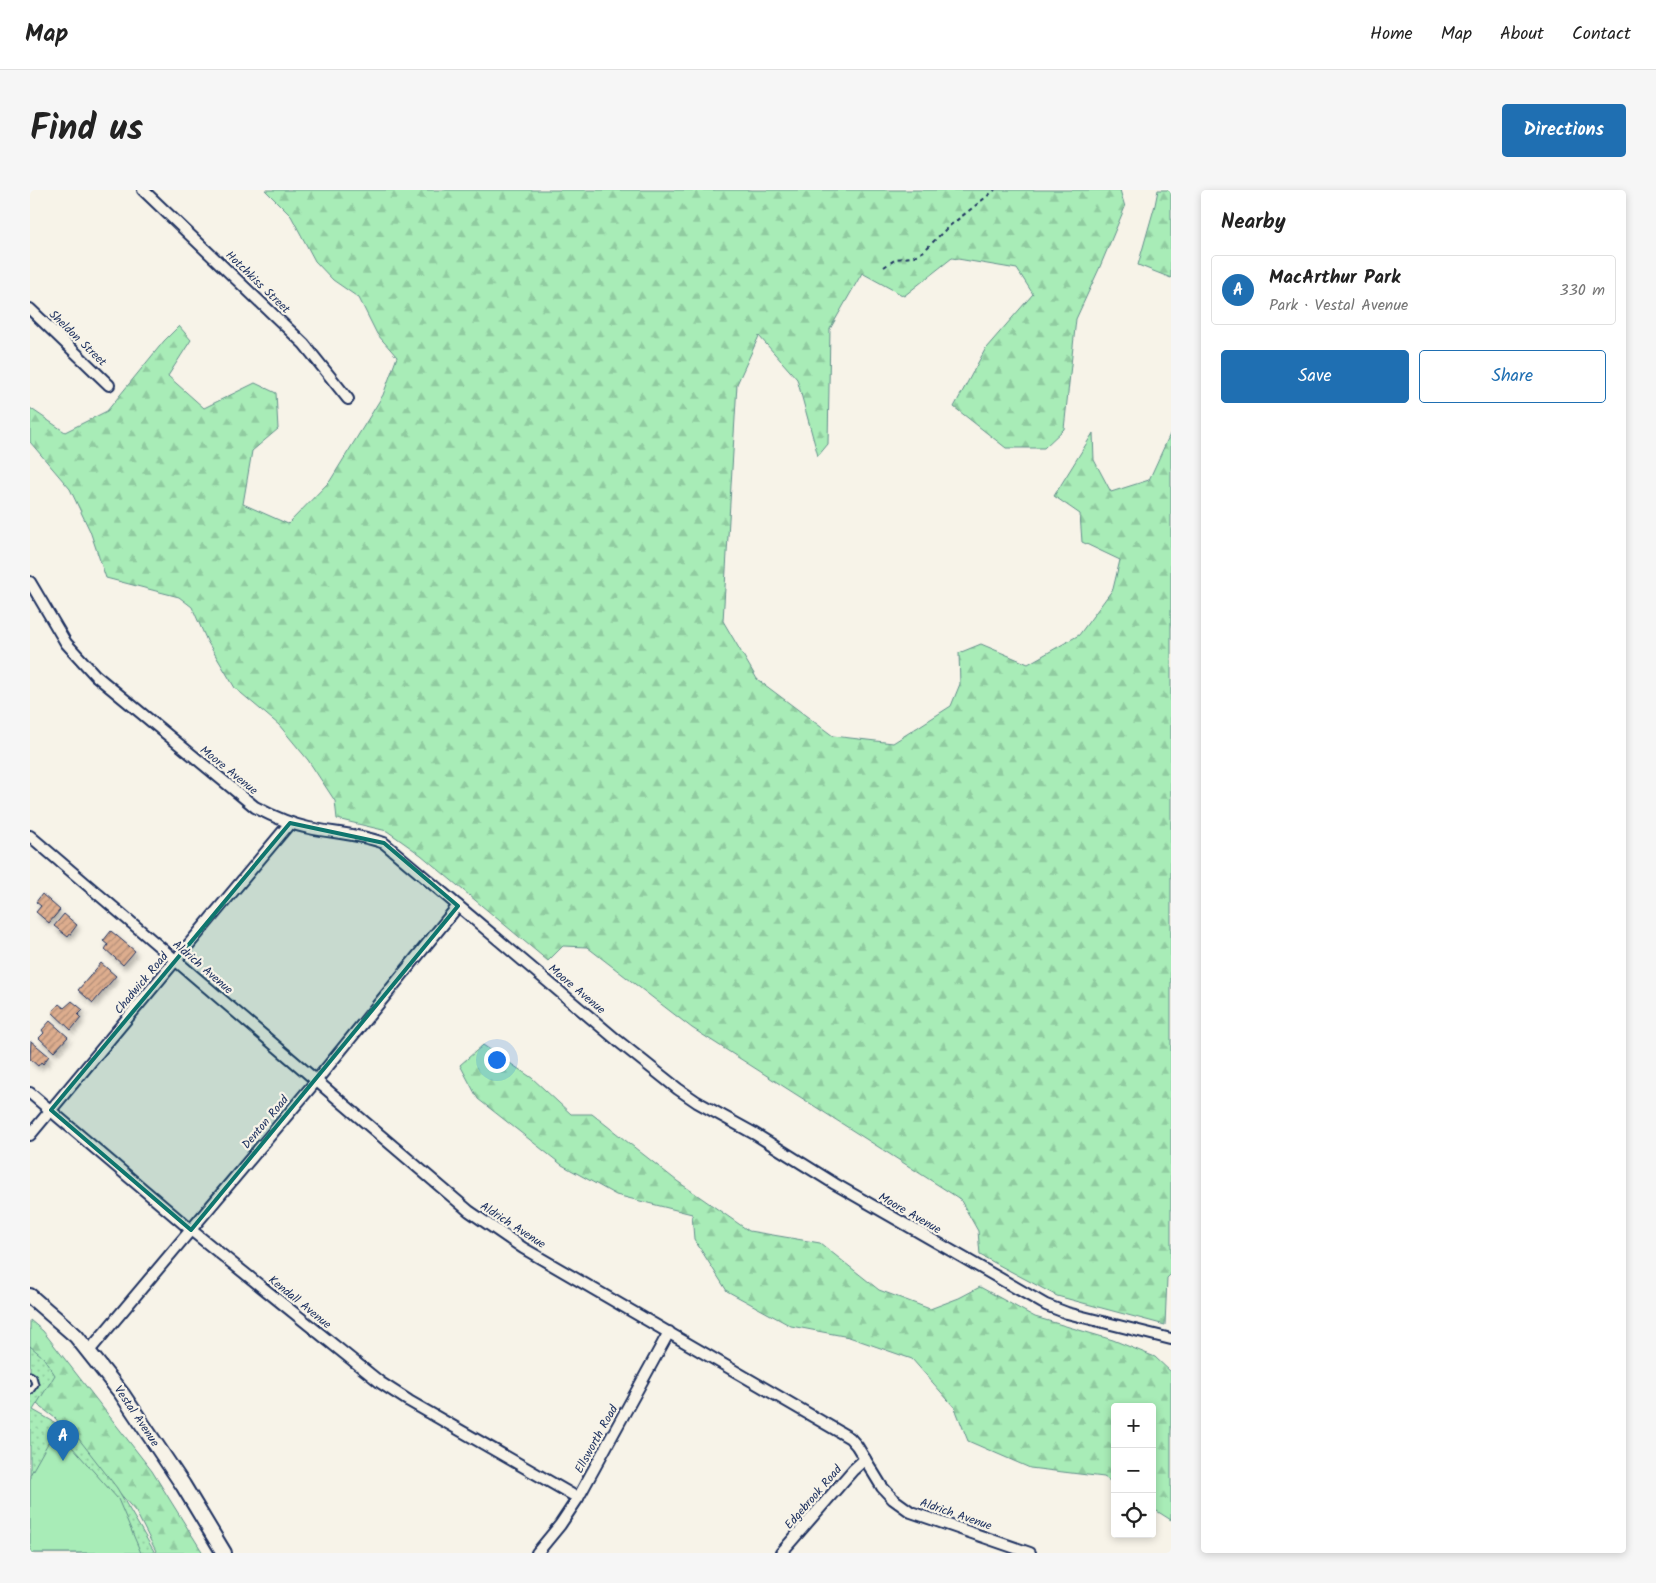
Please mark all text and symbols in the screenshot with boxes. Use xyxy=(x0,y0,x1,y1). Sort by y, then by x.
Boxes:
text: Map xyxy=(25,15,68,54)
text: Home xyxy=(1370,20,1413,49)
text: Map xyxy=(1441,20,1472,49)
text: About xyxy=(1500,20,1544,49)
text: Contact xyxy=(1572,20,1631,49)
text: Find us xyxy=(30,102,143,158)
button: Directions xyxy=(1502,104,1626,157)
text: Nearby xyxy=(1221,206,1286,239)
street label: Hotchkiss Street xyxy=(221,246,295,319)
text: MacArthur Park xyxy=(1269,263,1400,293)
text: A xyxy=(1233,278,1243,303)
text: 330 m xyxy=(1560,278,1605,303)
text: Park · Vestal Avenue xyxy=(1269,293,1408,318)
street label: Sheldon Street xyxy=(44,306,111,371)
button: Save xyxy=(1221,350,1409,403)
button: Share xyxy=(1419,350,1606,403)
street label: Moore Avenue xyxy=(196,741,262,800)
street label: Aldrich Avenue xyxy=(168,936,238,1000)
street label: Chadwick Road xyxy=(110,947,174,1019)
street label: Moore Avenue xyxy=(544,960,610,1019)
your location xyxy=(484,1047,510,1073)
street label: Denton Road xyxy=(237,1091,294,1153)
street label: Moore Avenue xyxy=(875,1188,945,1239)
street label: Aldrich Avenue xyxy=(476,1197,550,1254)
street label: Kendall Avenue xyxy=(264,1271,336,1334)
street label: Vestal Avenue xyxy=(109,1382,164,1451)
street label: Ellsworth Road xyxy=(570,1401,624,1477)
map controls xyxy=(1111,1403,1156,1538)
button: + xyxy=(1111,1403,1156,1448)
pin: A xyxy=(47,1420,79,1461)
button: − xyxy=(1111,1448,1156,1493)
street label: Edgebrook Road xyxy=(780,1460,847,1534)
street label: Aldrich Avenue xyxy=(917,1493,995,1536)
button: locate xyxy=(1111,1493,1156,1538)

